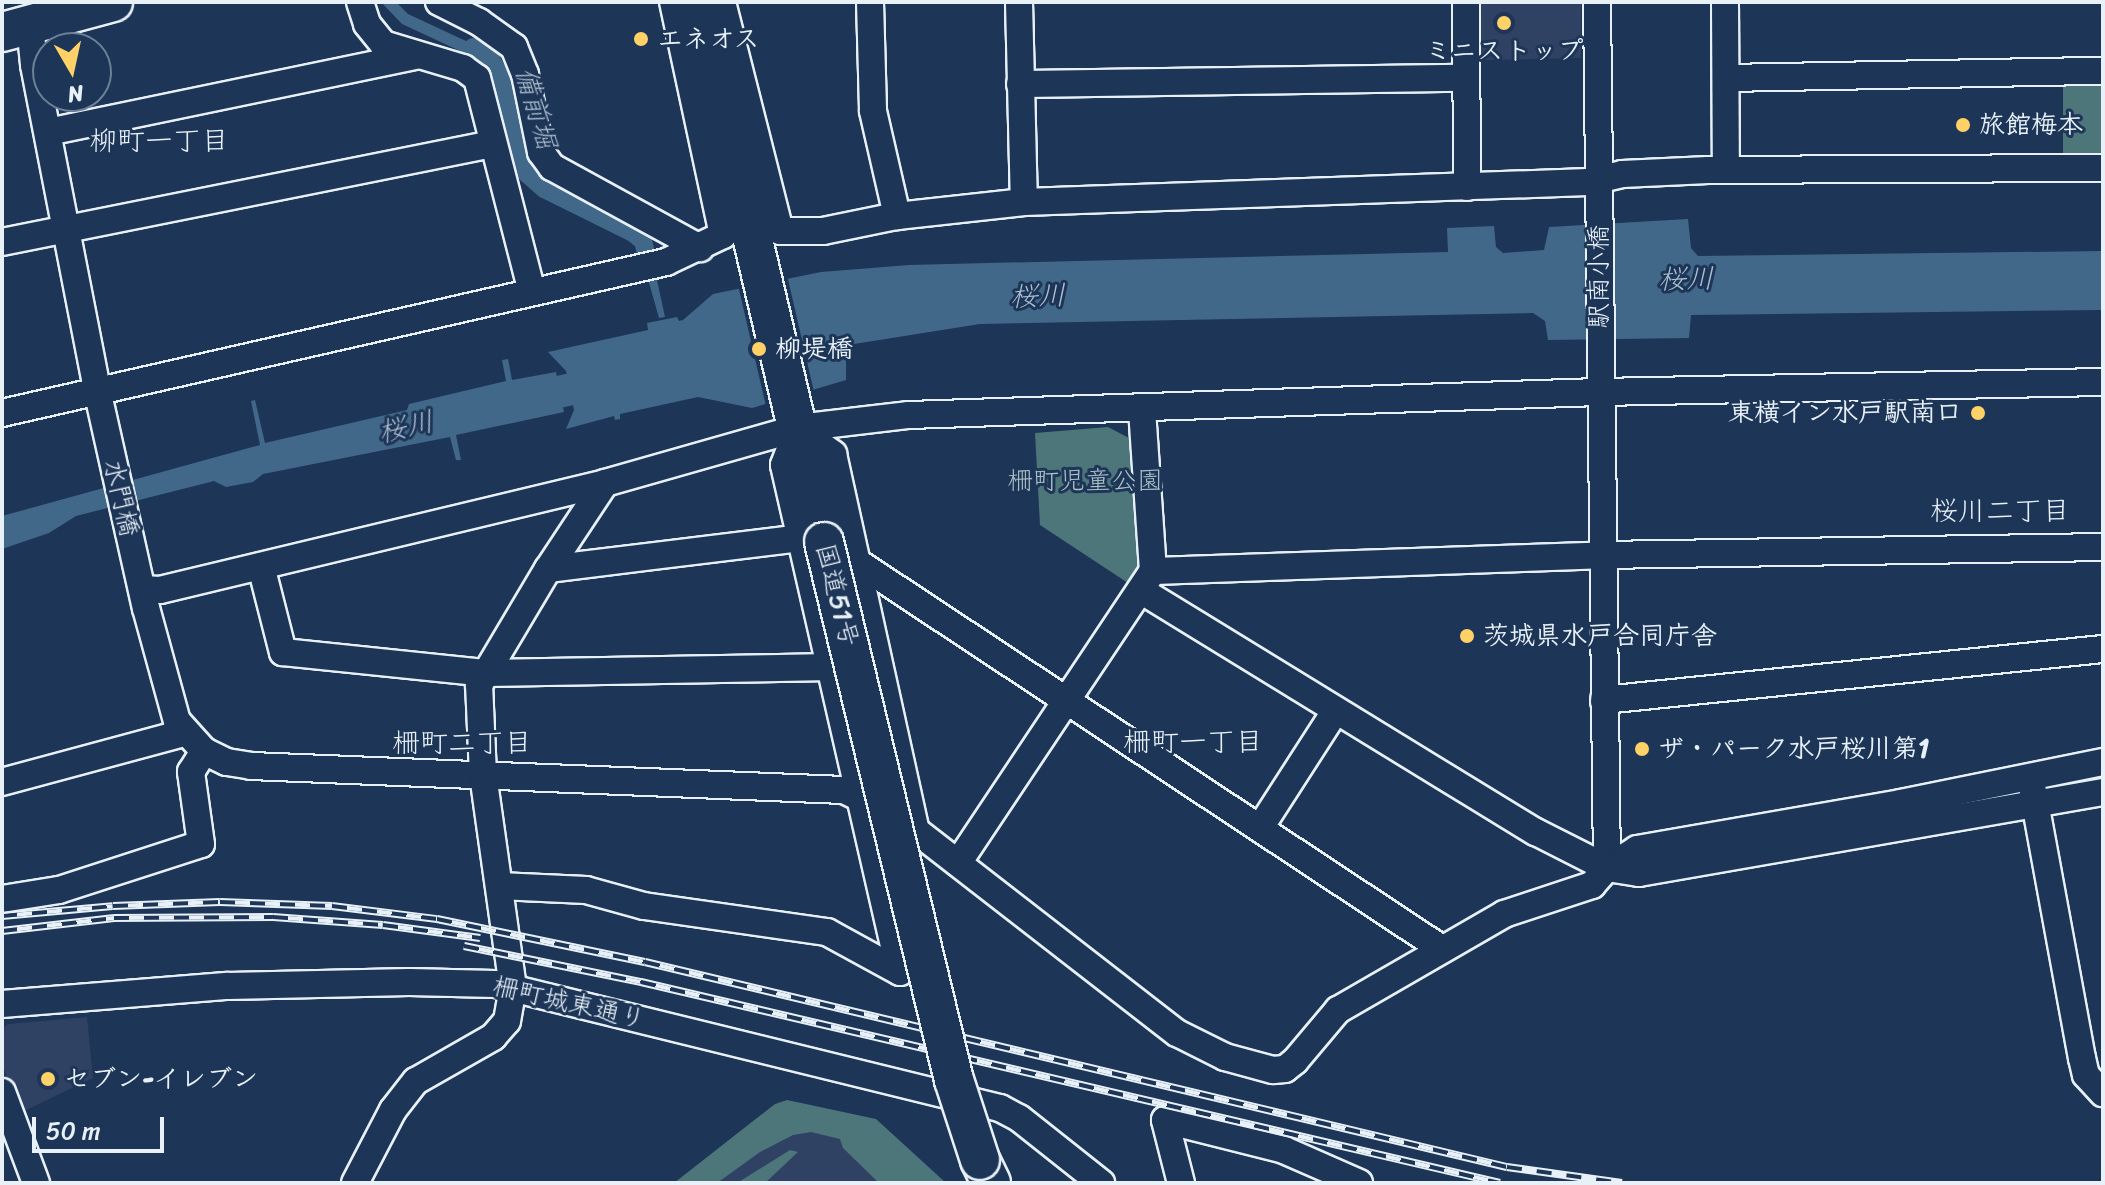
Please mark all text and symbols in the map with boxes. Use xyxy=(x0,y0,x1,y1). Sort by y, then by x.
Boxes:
marker: ミニストップ xyxy=(1495,14,1513,32)
place label: エネオス xyxy=(657,23,761,55)
marker: エネオス xyxy=(632,30,650,48)
north arrow xyxy=(32,32,112,112)
place label: ミニストップ xyxy=(1426,35,1582,67)
water label: 備前堀 xyxy=(508,63,564,153)
text: N xyxy=(65,74,86,115)
place label: 旅館梅本 xyxy=(1979,109,2083,141)
marker: 旅館梅本 xyxy=(1954,116,1972,134)
district label: 柳町一丁目 xyxy=(89,124,229,158)
street label: 駅南小橋 xyxy=(1583,225,1615,329)
water label: 桜川 xyxy=(1658,262,1714,296)
water label: 桜川 xyxy=(1009,278,1067,314)
place label: 柳堤橋 xyxy=(775,333,853,365)
marker: 柳堤橋 xyxy=(750,340,768,358)
place label: 東横イン水戸駅南口 xyxy=(1728,397,1962,429)
water label: 桜川 xyxy=(375,404,437,450)
marker: 東横イン水戸駅南口 xyxy=(1969,404,1987,422)
street label: 水門橋 xyxy=(97,456,145,540)
park label: 柵町児童公園 xyxy=(1007,465,1163,497)
district label: 桜川二丁目 xyxy=(1930,494,2070,528)
street label: 国道51号 xyxy=(809,540,865,650)
place label: 茨城県水戸合同庁舎 xyxy=(1483,620,1717,652)
marker: 茨城県水戸合同庁舎 xyxy=(1458,627,1476,645)
district label: 柵町一丁目 xyxy=(1123,725,1263,759)
district label: 柵町二丁目 xyxy=(392,726,532,760)
place label: ザ・パーク水戸桜川第1 xyxy=(1658,733,1929,765)
marker: ザ・パーク水戸桜川第1 xyxy=(1633,740,1651,758)
street label: 柵町城東通り xyxy=(489,970,649,1036)
place label: セブン-イレブン xyxy=(64,1063,258,1095)
marker: セブン-イレブン xyxy=(39,1070,57,1088)
scale bar xyxy=(36,1101,168,1151)
text: 50 m xyxy=(46,1110,101,1152)

